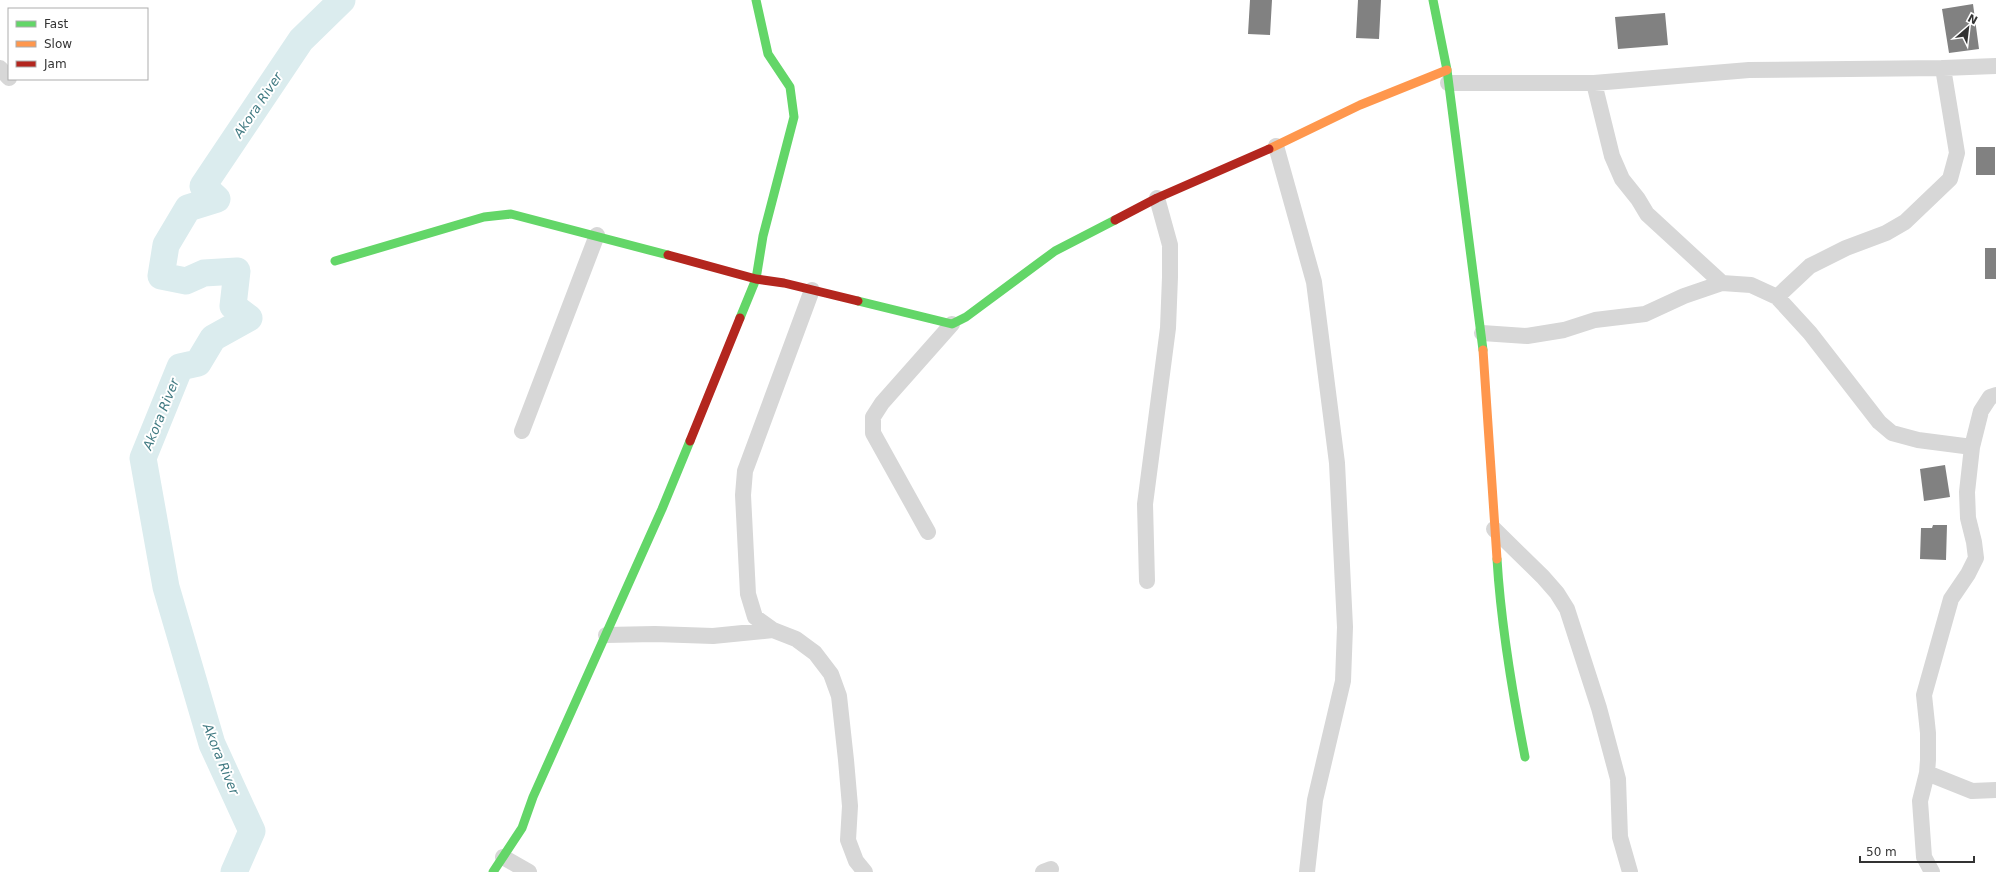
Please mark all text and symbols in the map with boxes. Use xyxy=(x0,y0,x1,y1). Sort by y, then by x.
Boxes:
legend xyxy=(8,8,148,80)
north arrow xyxy=(1948,8,1988,48)
text: N xyxy=(1965,12,1980,28)
text: Fast xyxy=(44,17,68,31)
text: Slow xyxy=(44,37,72,51)
text: Jam xyxy=(43,57,67,71)
water label: Akora River xyxy=(230,68,286,141)
water label: Akora River xyxy=(140,375,183,453)
water label: Akora River xyxy=(200,720,243,798)
scale bar xyxy=(1860,838,1974,864)
text: 50 m xyxy=(1866,845,1897,859)

